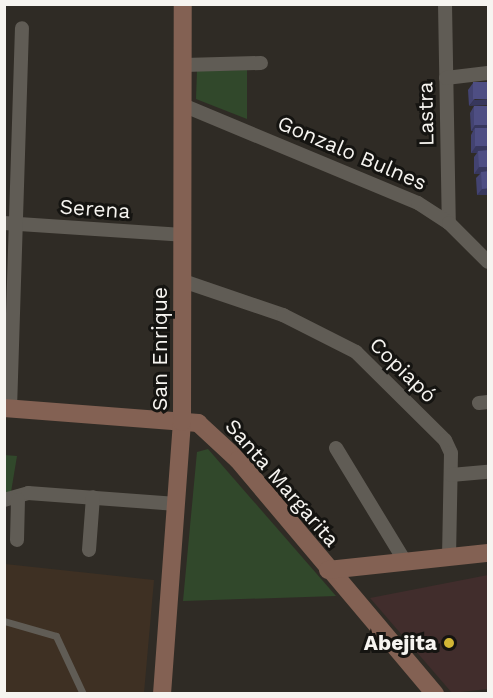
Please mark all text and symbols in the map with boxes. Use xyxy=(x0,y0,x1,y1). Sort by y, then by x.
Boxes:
street label: Lastra xyxy=(413,82,439,146)
street label: Gonzalo Bulnes xyxy=(274,110,430,196)
street label: Serena xyxy=(59,194,131,224)
street label: San Enrique xyxy=(147,287,173,411)
street label: Copiapó xyxy=(364,332,442,408)
street label: Santa Margarita xyxy=(220,414,344,552)
place label: Abejita xyxy=(364,630,437,656)
marker: Abejita xyxy=(442,636,456,650)

